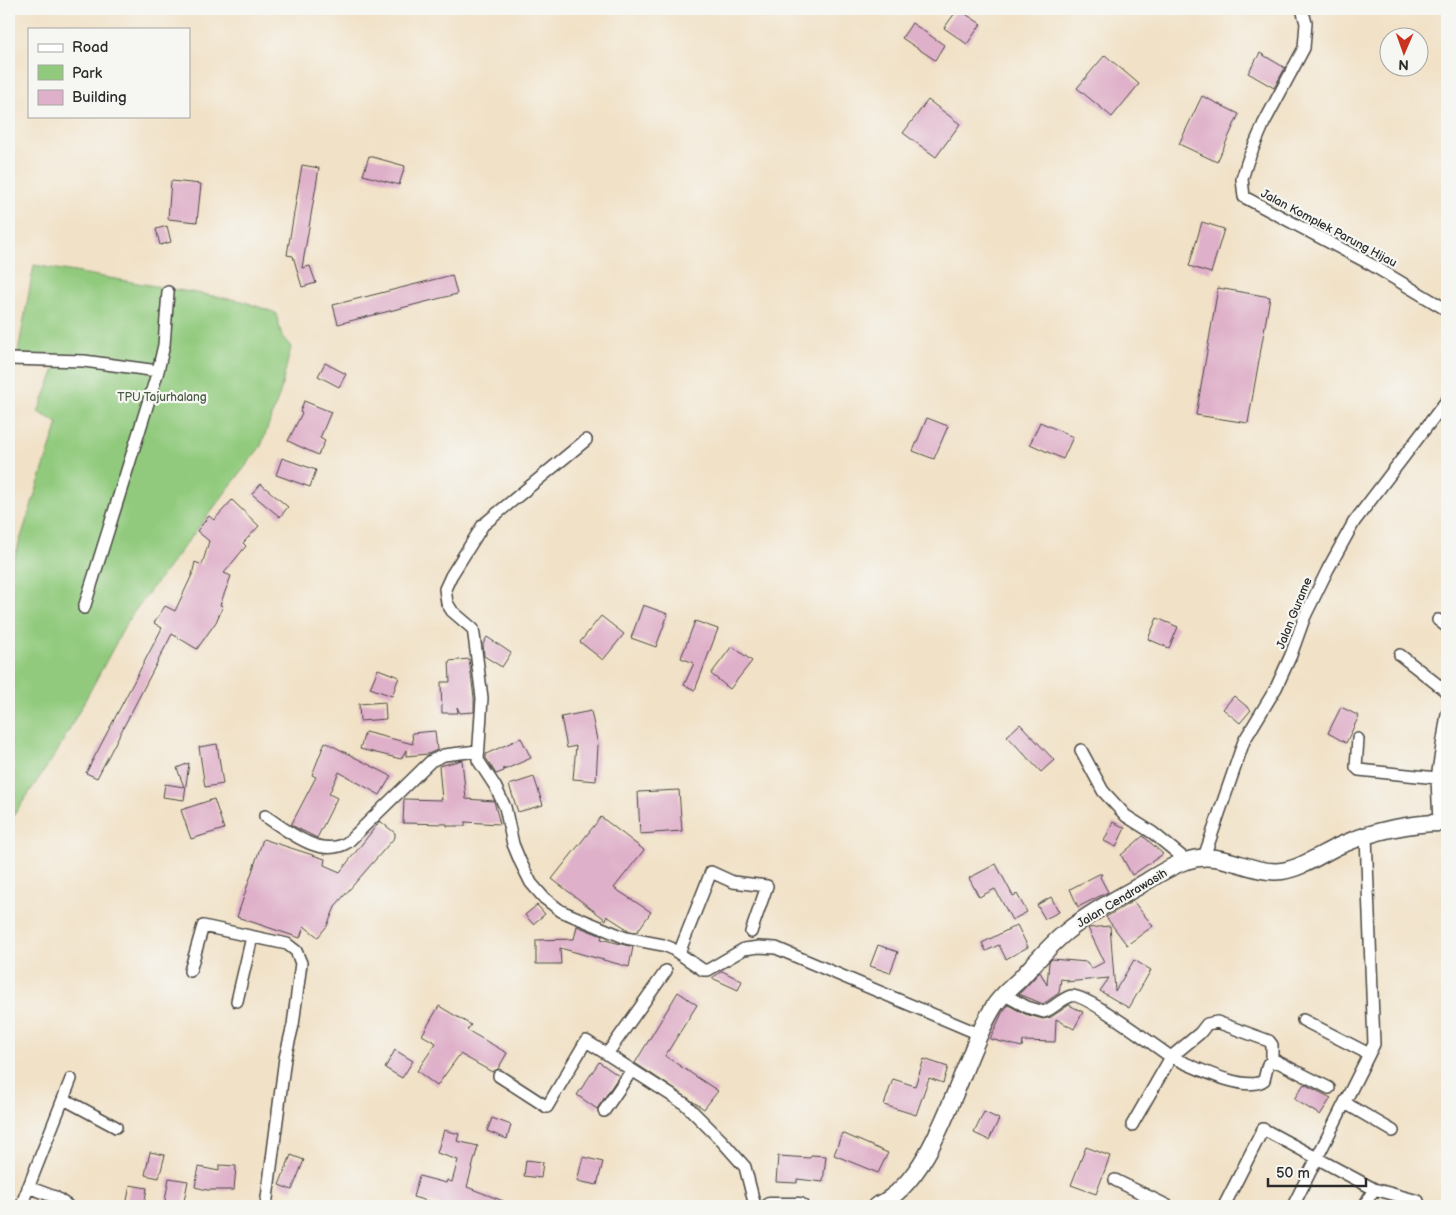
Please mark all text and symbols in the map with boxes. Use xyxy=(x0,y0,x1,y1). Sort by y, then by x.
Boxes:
legend xyxy=(28,28,190,118)
north arrow xyxy=(1378,28,1428,78)
text: Road xyxy=(72,38,108,57)
text: N xyxy=(1398,56,1409,73)
text: Park xyxy=(72,64,103,83)
text: Building xyxy=(72,88,127,107)
street label: Jalan Komplek Parung Hijau xyxy=(1258,186,1399,271)
park label: TPU Tajurhalang xyxy=(117,390,207,405)
street label: Jalan Gurame xyxy=(1273,575,1316,651)
street label: Jalan Cendrawasih xyxy=(1074,865,1170,931)
scale bar xyxy=(1268,1155,1366,1187)
text: 50 m xyxy=(1276,1164,1310,1183)

